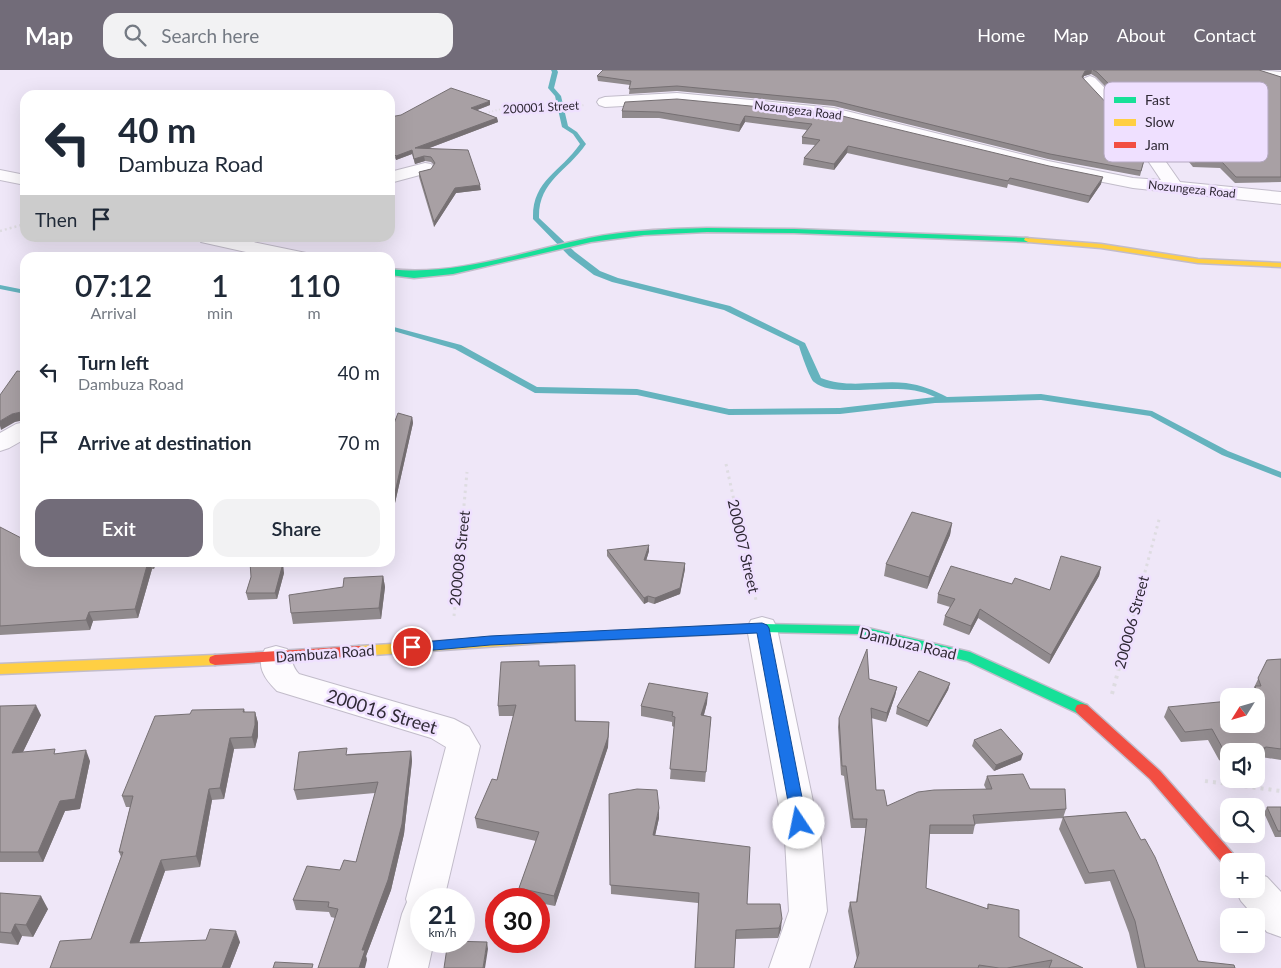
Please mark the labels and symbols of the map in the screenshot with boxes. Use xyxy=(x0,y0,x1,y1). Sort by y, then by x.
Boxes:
legend xyxy=(1104,82,1268,162)
text: Fast xyxy=(1145,91,1170,108)
street label: 200001 Street xyxy=(502,97,580,116)
street label: Nozungeza Road xyxy=(753,97,843,123)
text: Slow xyxy=(1145,113,1175,130)
text: Jam xyxy=(1145,136,1169,153)
street label: Nozungeza Road xyxy=(1147,177,1237,201)
street label: 200007 Street xyxy=(724,497,764,595)
street label: 200008 Street xyxy=(445,509,473,606)
street label: 200006 Street xyxy=(1110,573,1152,670)
street label: Dambuza Road xyxy=(858,623,958,663)
pin xyxy=(391,626,433,668)
street label: Dambuza Road xyxy=(275,641,375,665)
street label: 200016 Street xyxy=(324,684,441,738)
north arrow xyxy=(1220,688,1265,732)
position arrow xyxy=(772,796,824,848)
speed limit sign: 30 xyxy=(485,888,550,953)

